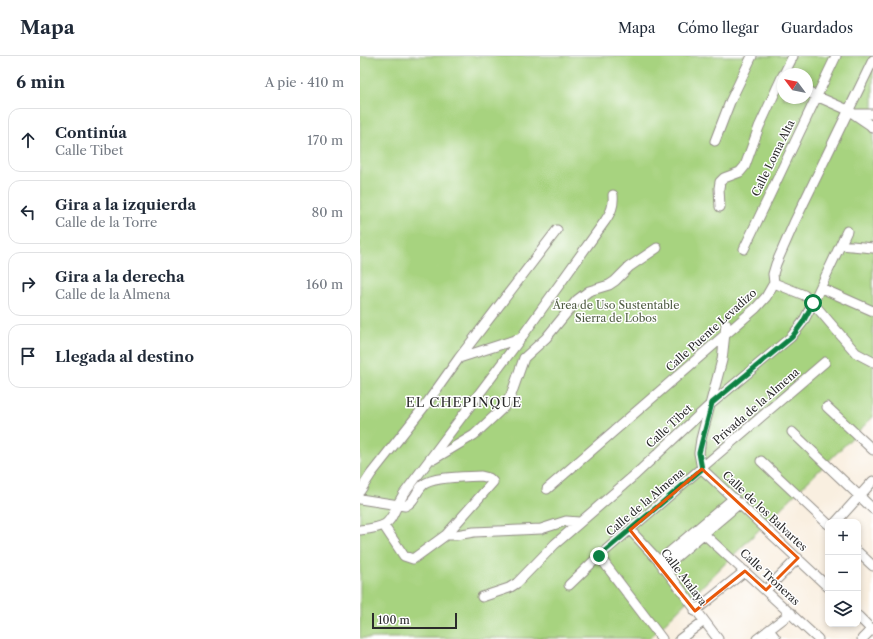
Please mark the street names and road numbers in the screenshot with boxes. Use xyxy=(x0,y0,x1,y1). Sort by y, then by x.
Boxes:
street label: Calle Loma Alta xyxy=(748,117,798,199)
street label: Calle Puente Levadizo xyxy=(663,285,759,374)
street label: Privada de la Almena xyxy=(710,365,802,447)
street label: Calle Tibet xyxy=(643,401,695,451)
street label: Calle de la Almena xyxy=(603,465,687,539)
street label: Calle de los Balvartes xyxy=(720,468,811,554)
street label: Calle Atalaya xyxy=(658,546,710,608)
street label: Calle Troneras xyxy=(737,546,803,608)

